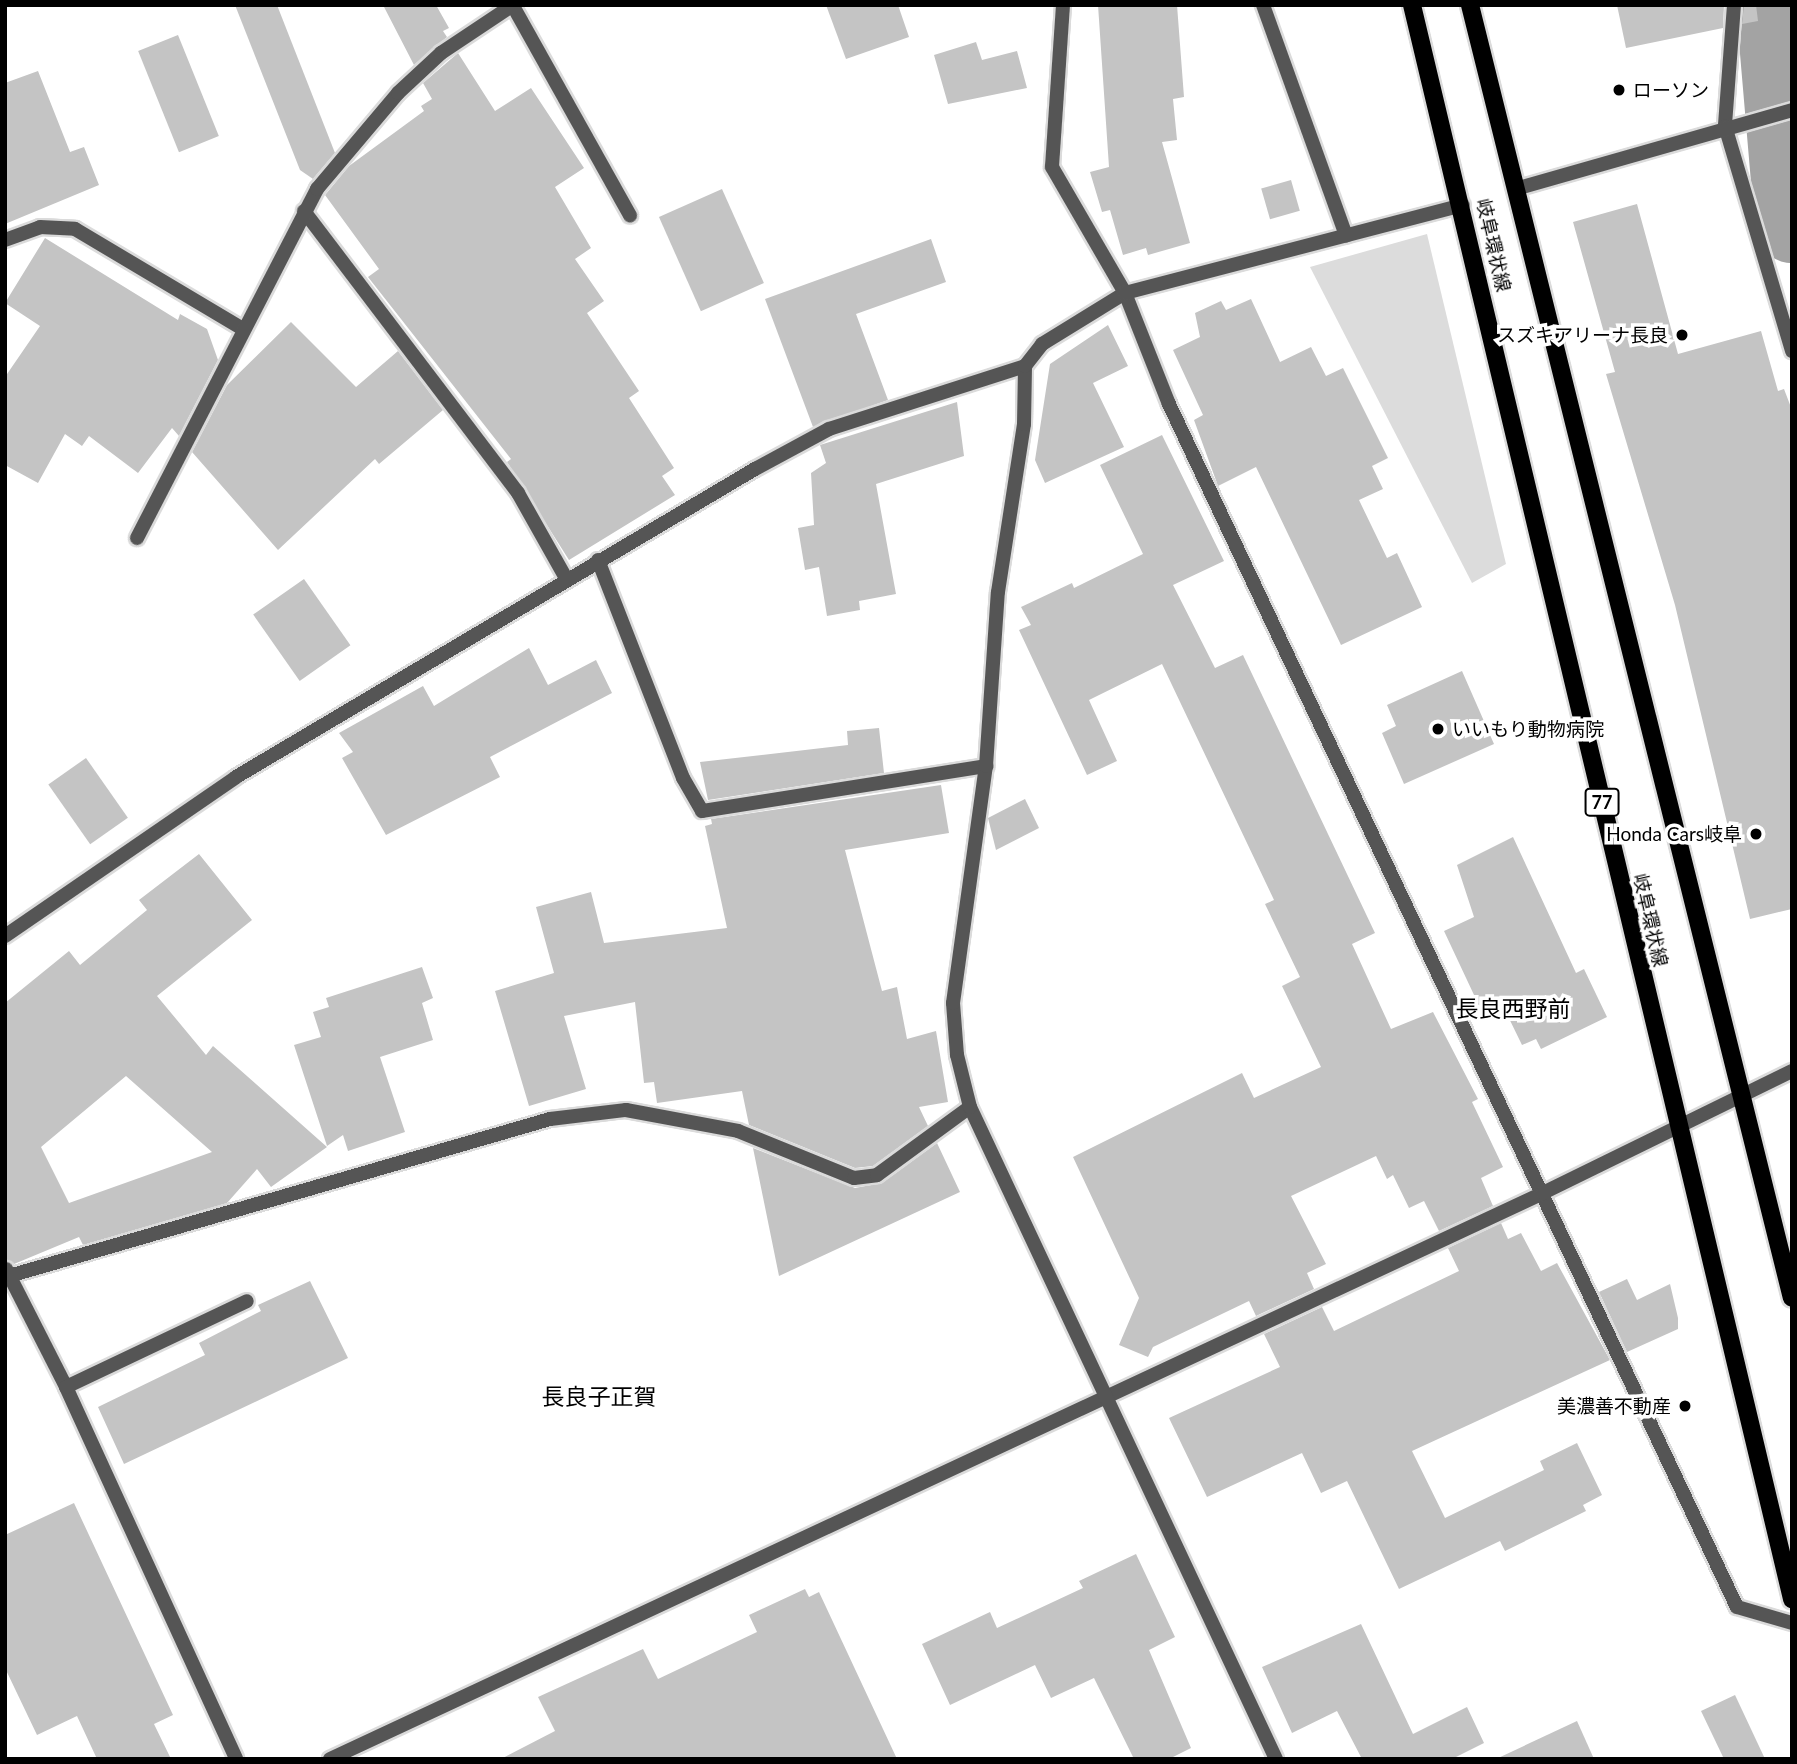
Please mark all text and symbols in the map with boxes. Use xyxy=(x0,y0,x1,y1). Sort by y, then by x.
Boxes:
place label: ローソン xyxy=(1633,79,1709,101)
marker: ローソン xyxy=(1611,82,1627,98)
street label: 岐阜環状線 xyxy=(1472,196,1516,294)
place label: スズキアリーナ長良 xyxy=(1497,324,1668,346)
marker: スズキアリーナ長良 xyxy=(1674,327,1690,343)
place label: いいもり動物病院 xyxy=(1452,718,1604,740)
marker: いいもり動物病院 xyxy=(1430,721,1446,737)
road number: 77 xyxy=(1584,788,1620,816)
place label: Honda Cars岐阜 xyxy=(1606,823,1742,845)
marker: Honda Cars岐阜 xyxy=(1748,826,1764,842)
street label: 岐阜環状線 xyxy=(1629,871,1673,969)
district label: 長良西野前 xyxy=(1456,994,1570,1022)
district label: 長良子正賀 xyxy=(542,1382,656,1410)
place label: 美濃善不動産 xyxy=(1557,1395,1671,1417)
marker: 美濃善不動産 xyxy=(1677,1398,1693,1414)

